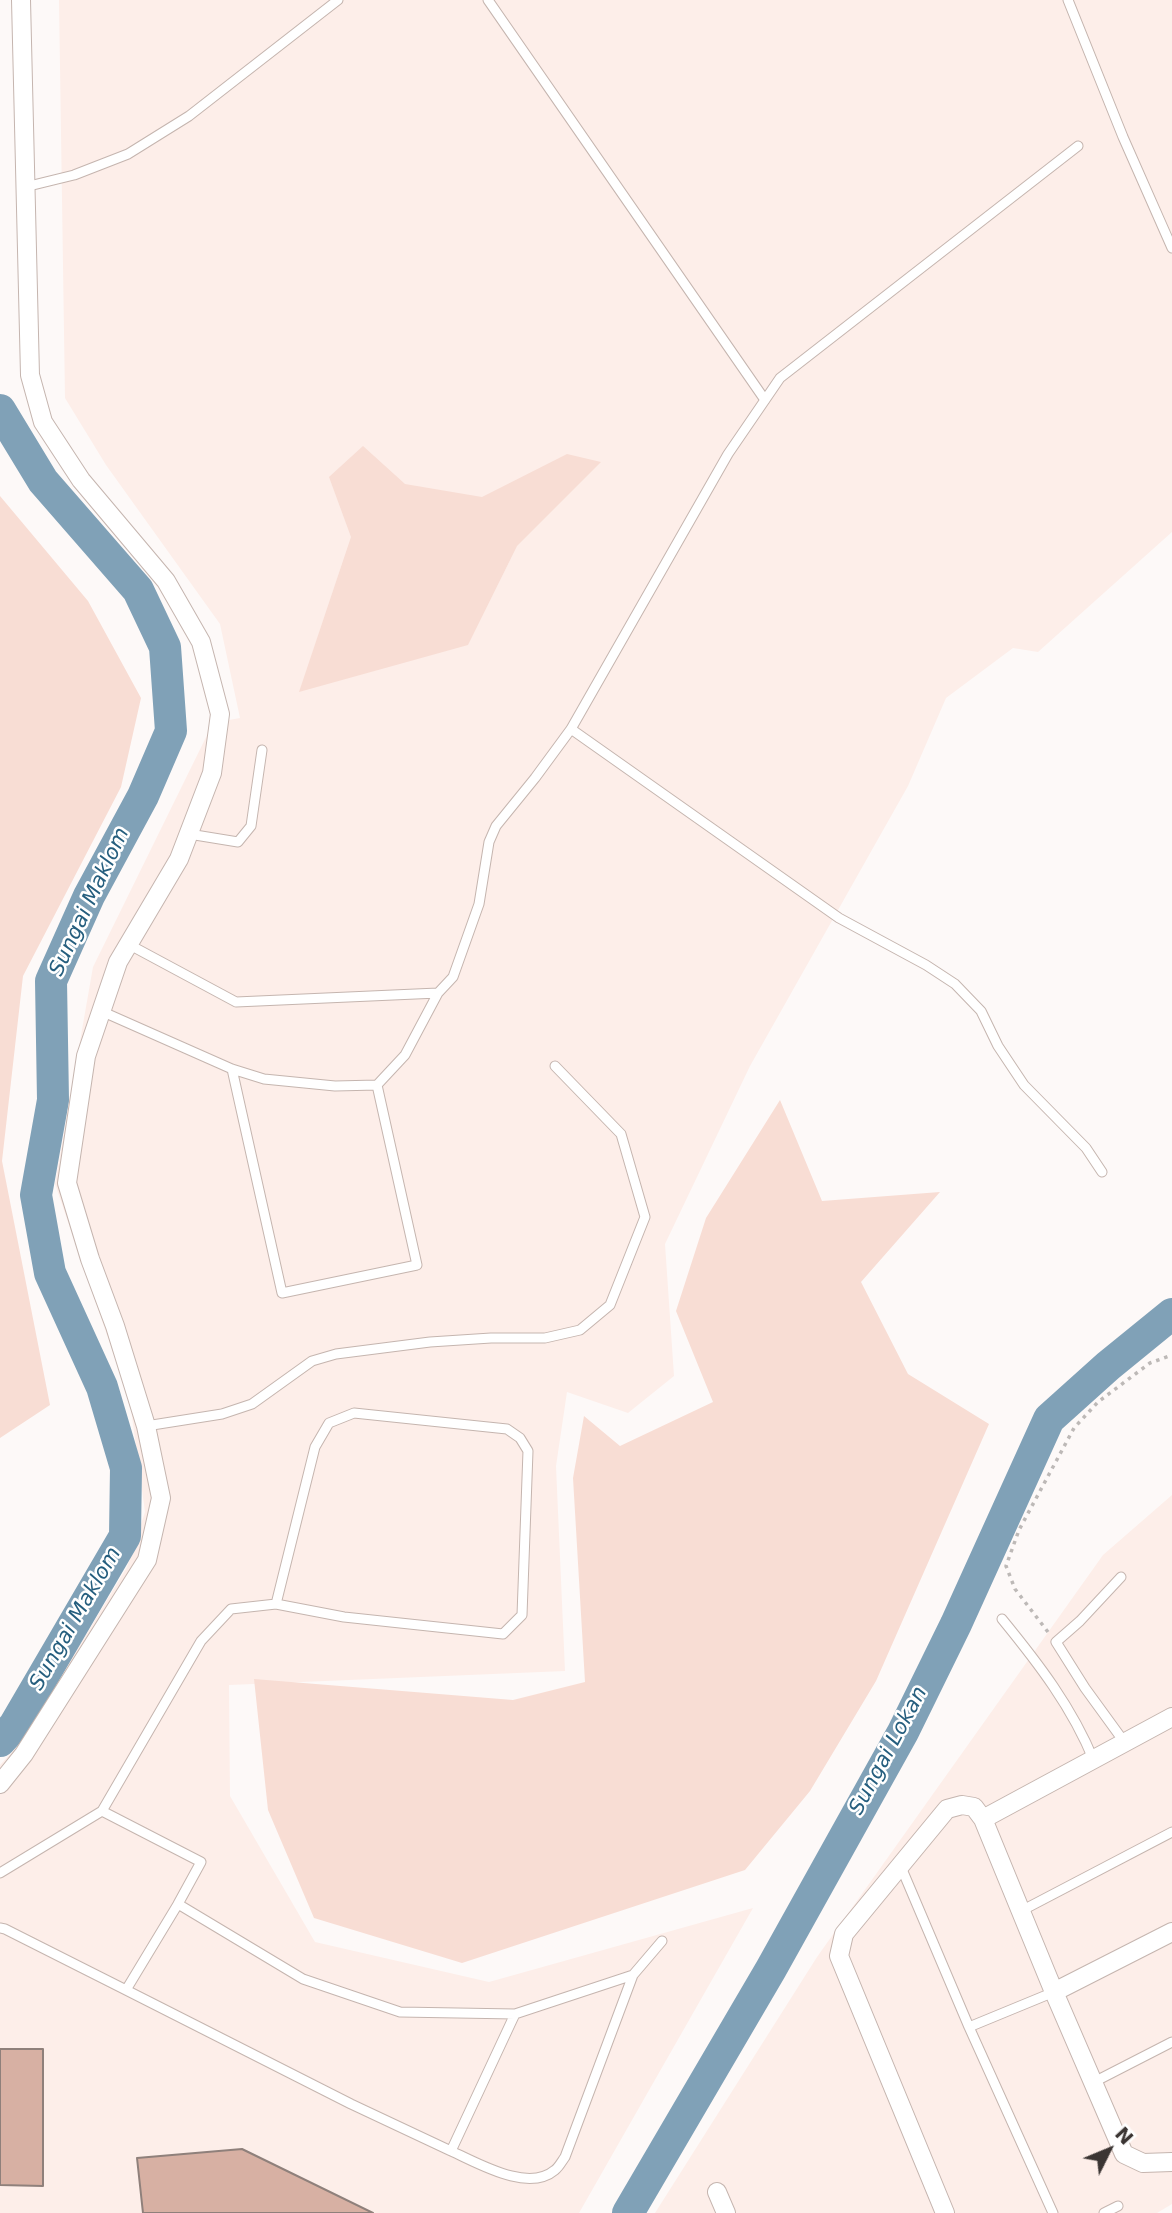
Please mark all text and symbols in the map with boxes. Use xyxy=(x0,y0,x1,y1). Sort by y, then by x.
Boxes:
water label: Sungai Maklom xyxy=(45,824,135,980)
water label: Sungai Maklom xyxy=(25,1543,127,1695)
water label: Sungai Lokan xyxy=(845,1683,933,1819)
north arrow xyxy=(1074,2115,1144,2185)
text: N xyxy=(1111,2122,1138,2149)

